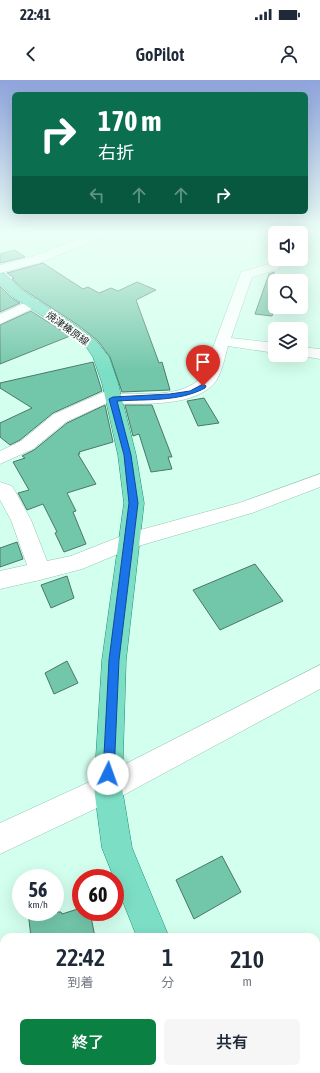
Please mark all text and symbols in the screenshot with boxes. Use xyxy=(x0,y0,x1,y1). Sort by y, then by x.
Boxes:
text: 22:41 xyxy=(20,6,51,23)
icon: back xyxy=(20,43,42,65)
icon: person xyxy=(278,43,300,65)
text: GoPilot xyxy=(136,44,184,65)
text: 170 m xyxy=(98,105,161,137)
icon: right xyxy=(32,108,84,160)
text: 右折 xyxy=(98,142,134,163)
icon: left xyxy=(86,184,108,206)
icon: ahead xyxy=(128,184,150,206)
icon: ahead xyxy=(170,184,192,206)
icon: right xyxy=(212,184,234,206)
map controls xyxy=(268,226,308,362)
button: sound xyxy=(268,226,308,266)
button: search xyxy=(268,274,308,314)
street label: 焼津榛原線 xyxy=(44,309,91,348)
button: layers xyxy=(268,322,308,362)
pin xyxy=(186,345,220,386)
icon: arrive xyxy=(192,351,214,373)
position arrow xyxy=(87,753,129,795)
speed limit sign: 60 xyxy=(72,869,124,921)
text: 56 xyxy=(29,878,47,901)
text: km/h xyxy=(28,899,48,910)
text: 22:42 xyxy=(56,944,105,971)
text: 1 xyxy=(162,944,173,971)
text: 210 xyxy=(230,946,264,973)
text: m xyxy=(242,974,252,989)
text: 到着 xyxy=(68,975,94,990)
text: 分 xyxy=(161,975,174,990)
button: 終了 xyxy=(20,1019,156,1065)
button: 共有 xyxy=(164,1019,300,1065)

